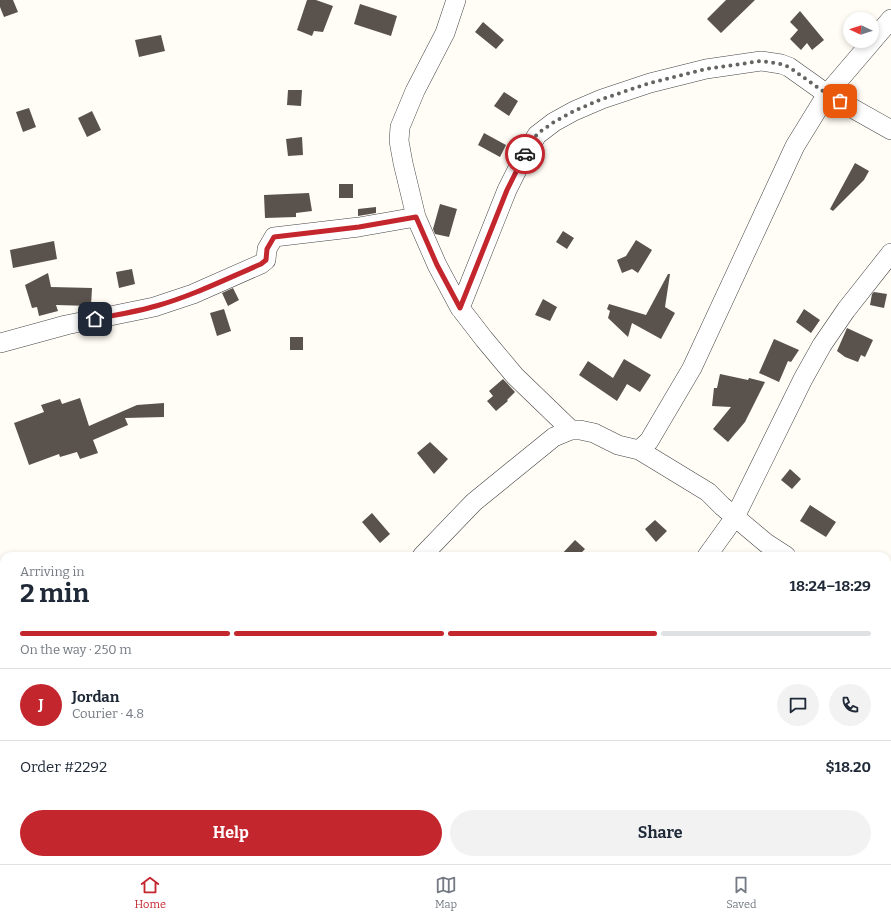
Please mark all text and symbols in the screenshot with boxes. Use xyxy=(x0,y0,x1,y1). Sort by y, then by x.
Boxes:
north arrow xyxy=(843,12,879,48)
map controls xyxy=(843,12,879,48)
pin xyxy=(823,84,857,118)
icon: bag xyxy=(829,90,851,112)
courier xyxy=(505,134,545,174)
icon: car xyxy=(514,143,536,165)
pin xyxy=(78,302,112,336)
icon: home xyxy=(84,308,106,330)
text: Arriving in xyxy=(20,564,85,579)
text: 18:24–18:29 xyxy=(790,577,871,595)
text: 2 min xyxy=(20,578,89,609)
text: On the way · 250 m xyxy=(20,642,132,657)
button: chat xyxy=(777,684,819,726)
button: phone xyxy=(829,684,871,726)
text: Jordan xyxy=(72,688,119,706)
text: J xyxy=(38,696,44,714)
text: Courier · 4.8 xyxy=(72,706,144,721)
text: Order #2292 xyxy=(20,758,107,776)
text: $18.20 xyxy=(825,758,871,776)
button: Help xyxy=(20,810,442,856)
button: Share xyxy=(450,810,871,856)
tab: Home xyxy=(135,874,166,911)
tab: Map xyxy=(435,874,457,911)
tab: Saved xyxy=(726,874,756,911)

